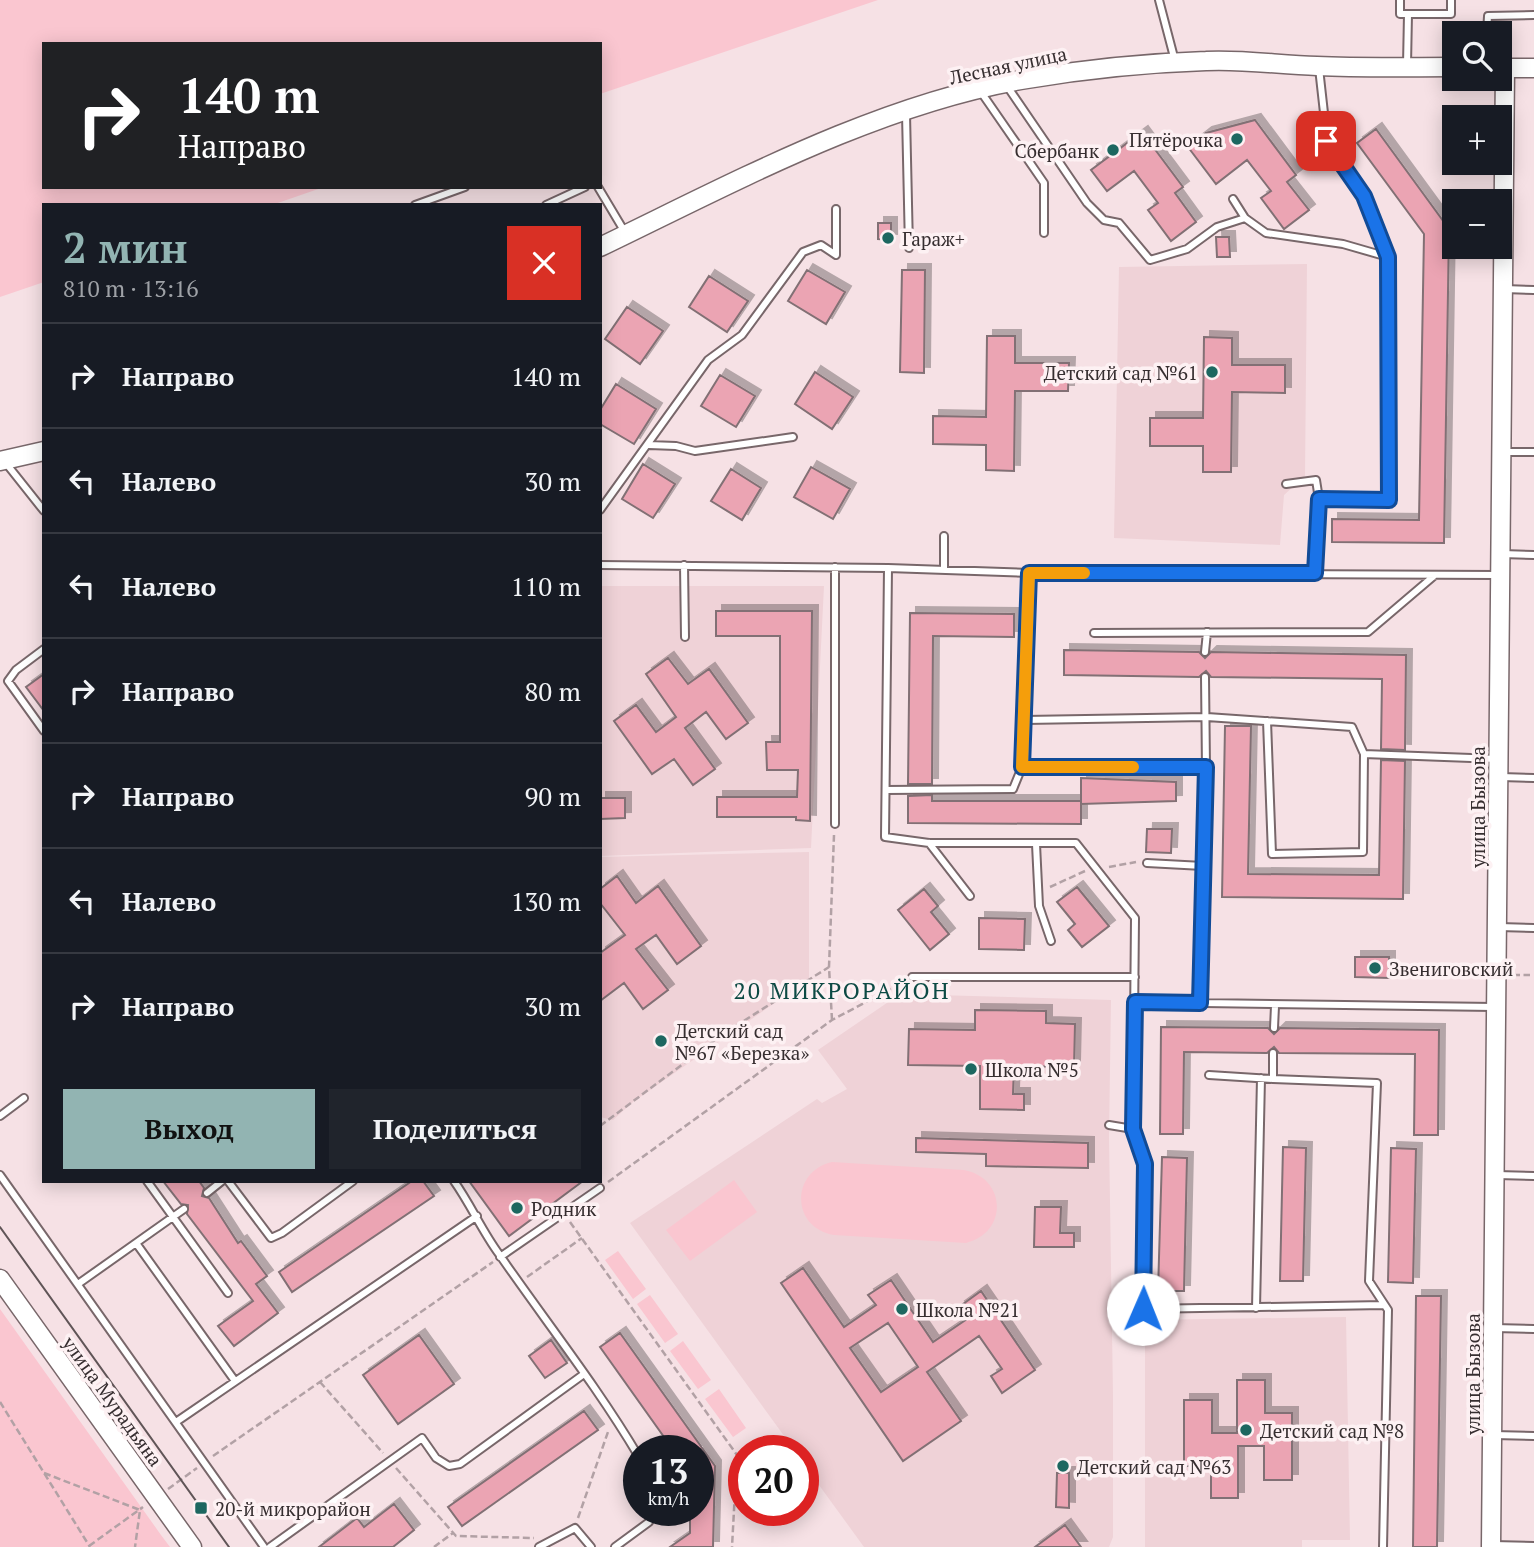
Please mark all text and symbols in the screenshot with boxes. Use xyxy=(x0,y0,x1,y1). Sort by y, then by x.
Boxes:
map controls xyxy=(1442,21,1512,259)
button: search xyxy=(1442,21,1512,91)
street label: Лесная улица xyxy=(946,40,1069,90)
text: 140 m xyxy=(178,62,320,127)
icon: right xyxy=(63,70,154,161)
button: + xyxy=(1442,105,1512,175)
pin xyxy=(1296,111,1356,171)
icon: arrive xyxy=(1307,122,1345,160)
text: Направо xyxy=(178,125,306,167)
place label: Пятёрочка xyxy=(1129,127,1223,152)
marker: Пятёрочка xyxy=(1229,131,1245,147)
place label: Сбербанк xyxy=(1014,138,1100,163)
marker: Сбербанк xyxy=(1105,142,1121,158)
button: − xyxy=(1442,189,1512,259)
text: 2 мин xyxy=(63,219,188,275)
button: close xyxy=(507,226,581,300)
place label: Гараж+ xyxy=(902,226,965,251)
marker: Гараж+ xyxy=(880,230,896,246)
text: 810 m · 13:16 xyxy=(63,273,198,304)
icon: right xyxy=(63,357,101,395)
text: Направо xyxy=(122,359,234,393)
text: 140 m xyxy=(511,359,581,393)
place label: Детский сад №61 xyxy=(1044,360,1198,385)
marker: Детский сад №61 xyxy=(1204,364,1220,380)
icon: left xyxy=(63,462,101,500)
text: Налево xyxy=(122,464,216,498)
text: 30 m xyxy=(525,464,581,498)
icon: left xyxy=(63,567,101,605)
text: Налево xyxy=(122,569,216,603)
text: 110 m xyxy=(511,569,581,603)
icon: right xyxy=(63,672,101,710)
text: Направо xyxy=(122,674,234,708)
text: 80 m xyxy=(525,674,581,708)
street label: улица Бызова xyxy=(1465,746,1490,869)
icon: right xyxy=(63,777,101,815)
text: Направо xyxy=(122,779,234,813)
text: 90 m xyxy=(525,779,581,813)
icon: left xyxy=(63,882,101,920)
text: Налево xyxy=(122,884,216,918)
text: 130 m xyxy=(511,884,581,918)
place label: Звениговский xyxy=(1389,956,1513,981)
marker: Звениговский xyxy=(1367,960,1383,976)
district label: 20 МИКРОРАЙОН xyxy=(734,975,950,1006)
icon: right xyxy=(63,987,101,1025)
text: Направо xyxy=(122,989,234,1023)
text: 30 m xyxy=(525,989,581,1023)
place label: Детский сад №67 «Березка» xyxy=(675,1018,809,1065)
marker: Детский сад №67 «Березка» xyxy=(653,1033,669,1049)
place label: Школа №5 xyxy=(985,1057,1079,1082)
marker: Школа №5 xyxy=(963,1061,979,1077)
button: Выход xyxy=(63,1089,315,1169)
button: Поделиться xyxy=(329,1089,581,1169)
place label: Родник xyxy=(531,1196,597,1221)
marker: Родник xyxy=(509,1200,525,1216)
position arrow xyxy=(1106,1272,1180,1346)
place label: Школа №21 xyxy=(916,1297,1020,1322)
marker: Школа №21 xyxy=(894,1301,910,1317)
street label: улица Бызова xyxy=(1460,1313,1485,1436)
street label: улица Мурадьяна xyxy=(57,1330,169,1471)
place label: Детский сад №8 xyxy=(1260,1418,1404,1443)
marker: Детский сад №8 xyxy=(1238,1422,1254,1438)
speed limit sign: 20 xyxy=(728,1435,819,1526)
text: 13 xyxy=(649,1448,688,1494)
place label: Детский сад №63 xyxy=(1077,1454,1231,1479)
marker: Детский сад №63 xyxy=(1055,1458,1071,1474)
text: km/h xyxy=(648,1486,689,1510)
place label: 20-й микрорайон xyxy=(215,1496,371,1521)
marker: 20-й микрорайон xyxy=(193,1500,209,1516)

